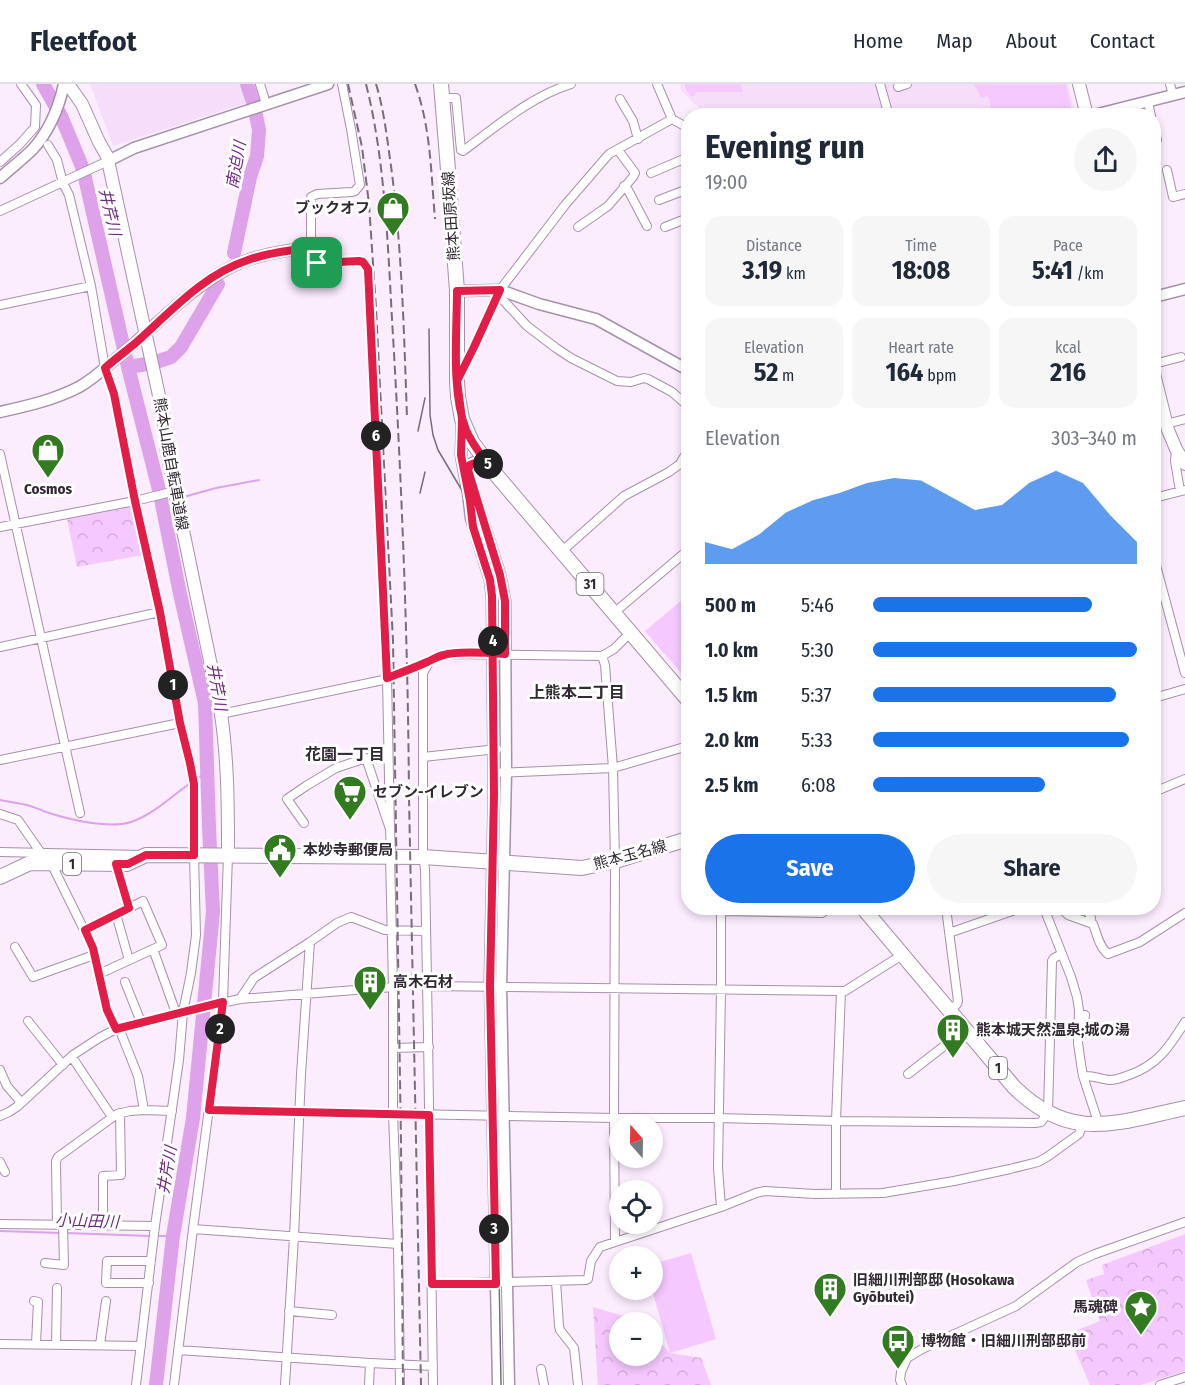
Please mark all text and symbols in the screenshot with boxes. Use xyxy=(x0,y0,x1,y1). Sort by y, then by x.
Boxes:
text: Fleetfoot xyxy=(30,25,137,58)
text: Home xyxy=(853,28,903,54)
text: Map xyxy=(936,28,973,54)
text: About xyxy=(1006,28,1057,54)
text: Contact xyxy=(1090,28,1155,54)
text: Evening run xyxy=(705,127,865,167)
button: share xyxy=(1074,128,1137,191)
water label: 南迫川 xyxy=(222,138,250,190)
street label: 熊本田原坂線 xyxy=(439,170,463,262)
text: 19:00 xyxy=(705,170,748,194)
water label: 井芹川 xyxy=(95,186,125,239)
shop icon: ブックオフ xyxy=(375,190,411,237)
place label: ブックオフ xyxy=(295,199,370,217)
text: Distance xyxy=(746,236,802,255)
text: Time xyxy=(905,236,937,255)
text: Pace xyxy=(1053,236,1083,255)
pin xyxy=(291,237,342,288)
icon: arrive xyxy=(300,246,333,279)
text: 3.19 xyxy=(742,255,782,286)
text: 18:08 xyxy=(892,255,950,286)
text: 5:41 xyxy=(1032,255,1073,286)
text: km xyxy=(782,264,806,283)
text: /km xyxy=(1073,264,1104,283)
text: Elevation xyxy=(744,338,804,357)
text: Heart rate xyxy=(888,338,954,357)
text: kcal xyxy=(1055,338,1081,357)
text: 52 xyxy=(754,357,778,388)
text: 164 xyxy=(885,357,923,388)
text: 216 xyxy=(1050,357,1086,388)
text: m xyxy=(778,366,794,385)
text: bpm xyxy=(923,366,957,385)
street label: 熊本山鹿自転車道線 xyxy=(150,396,192,532)
pin: 6 xyxy=(361,421,391,451)
text: 6 xyxy=(372,426,380,445)
text: Elevation xyxy=(705,426,780,450)
text: 303–340 m xyxy=(1051,426,1137,450)
shop icon: Cosmos xyxy=(30,432,66,479)
pin: 5 xyxy=(473,449,503,479)
text: 5 xyxy=(484,454,492,473)
place label: Cosmos xyxy=(24,480,73,498)
road number: 31 xyxy=(576,573,604,595)
text: 500 m xyxy=(705,593,756,617)
text: 5:46 xyxy=(801,593,834,617)
pin: 4 xyxy=(478,626,508,656)
text: 4 xyxy=(489,631,497,650)
text: 1.0 km xyxy=(705,638,758,662)
text: 5:30 xyxy=(801,638,834,662)
water label: 井芹川 xyxy=(203,662,231,714)
pin: 1 xyxy=(158,670,188,700)
text: 1 xyxy=(170,675,176,694)
district label: 上熊本二丁目 xyxy=(529,683,625,702)
text: 1.5 km xyxy=(705,683,758,707)
text: 5:37 xyxy=(801,683,832,707)
text: 2.0 km xyxy=(705,728,759,752)
text: 5:33 xyxy=(801,728,833,752)
district label: 花園一丁目 xyxy=(305,745,385,764)
text: 2.5 km xyxy=(705,773,758,797)
text: 6:08 xyxy=(801,773,836,797)
supermarket icon: セブン-イレブン xyxy=(332,774,368,821)
place label: セブン-イレブン xyxy=(373,783,484,801)
public building icon: 本妙寺郵便局 xyxy=(262,832,298,879)
button: Save xyxy=(705,834,915,903)
button: Share xyxy=(927,834,1137,903)
street label: 熊本玉名線 xyxy=(591,837,669,873)
place label: 本妙寺郵便局 xyxy=(303,841,393,859)
road number: 1 xyxy=(63,853,81,875)
building icon: 高木石材 xyxy=(352,964,388,1011)
place label: 高木石材 xyxy=(393,973,453,991)
building icon: 熊本城天然温泉;城の湯 xyxy=(935,1012,971,1059)
pin: 2 xyxy=(205,1014,235,1044)
text: 2 xyxy=(216,1019,224,1038)
place label: 熊本城天然温泉;城の湯 xyxy=(976,1021,1129,1039)
road number: 1 xyxy=(989,1057,1007,1079)
north arrow xyxy=(609,1114,663,1168)
map controls xyxy=(609,1114,663,1366)
water label: 井芹川 xyxy=(153,1143,181,1195)
button: locate xyxy=(609,1180,663,1234)
water label: 小山田川 xyxy=(55,1210,121,1232)
pin: 3 xyxy=(479,1214,509,1244)
text: 3 xyxy=(490,1219,498,1238)
button: + xyxy=(609,1246,663,1300)
building icon: 旧細川刑部邸 (Hosokawa Gyōbutei) xyxy=(812,1271,848,1318)
place label: 旧細川刑部邸 (Hosokawa Gyōbutei) xyxy=(853,1271,1015,1306)
place icon: 馬魂碑 xyxy=(1123,1289,1159,1336)
place label: 馬魂碑 xyxy=(1073,1298,1118,1316)
button: − xyxy=(609,1312,663,1366)
bus stop icon: 博物館・旧細川刑部邸前 xyxy=(880,1323,916,1370)
place label: 博物館・旧細川刑部邸前 xyxy=(921,1332,1086,1350)

